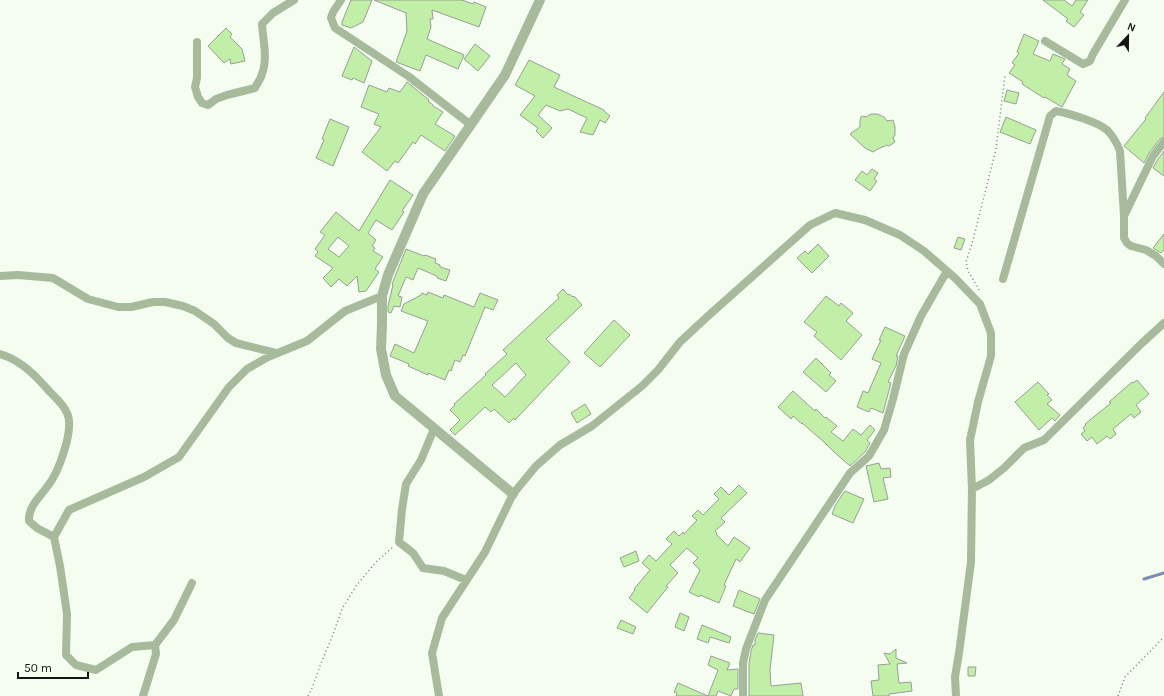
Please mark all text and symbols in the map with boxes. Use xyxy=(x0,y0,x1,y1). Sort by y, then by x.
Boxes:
north arrow xyxy=(1108,16,1148,56)
text: N xyxy=(1125,20,1138,35)
scale bar xyxy=(18,654,88,680)
text: 50 m xyxy=(24,661,52,675)

